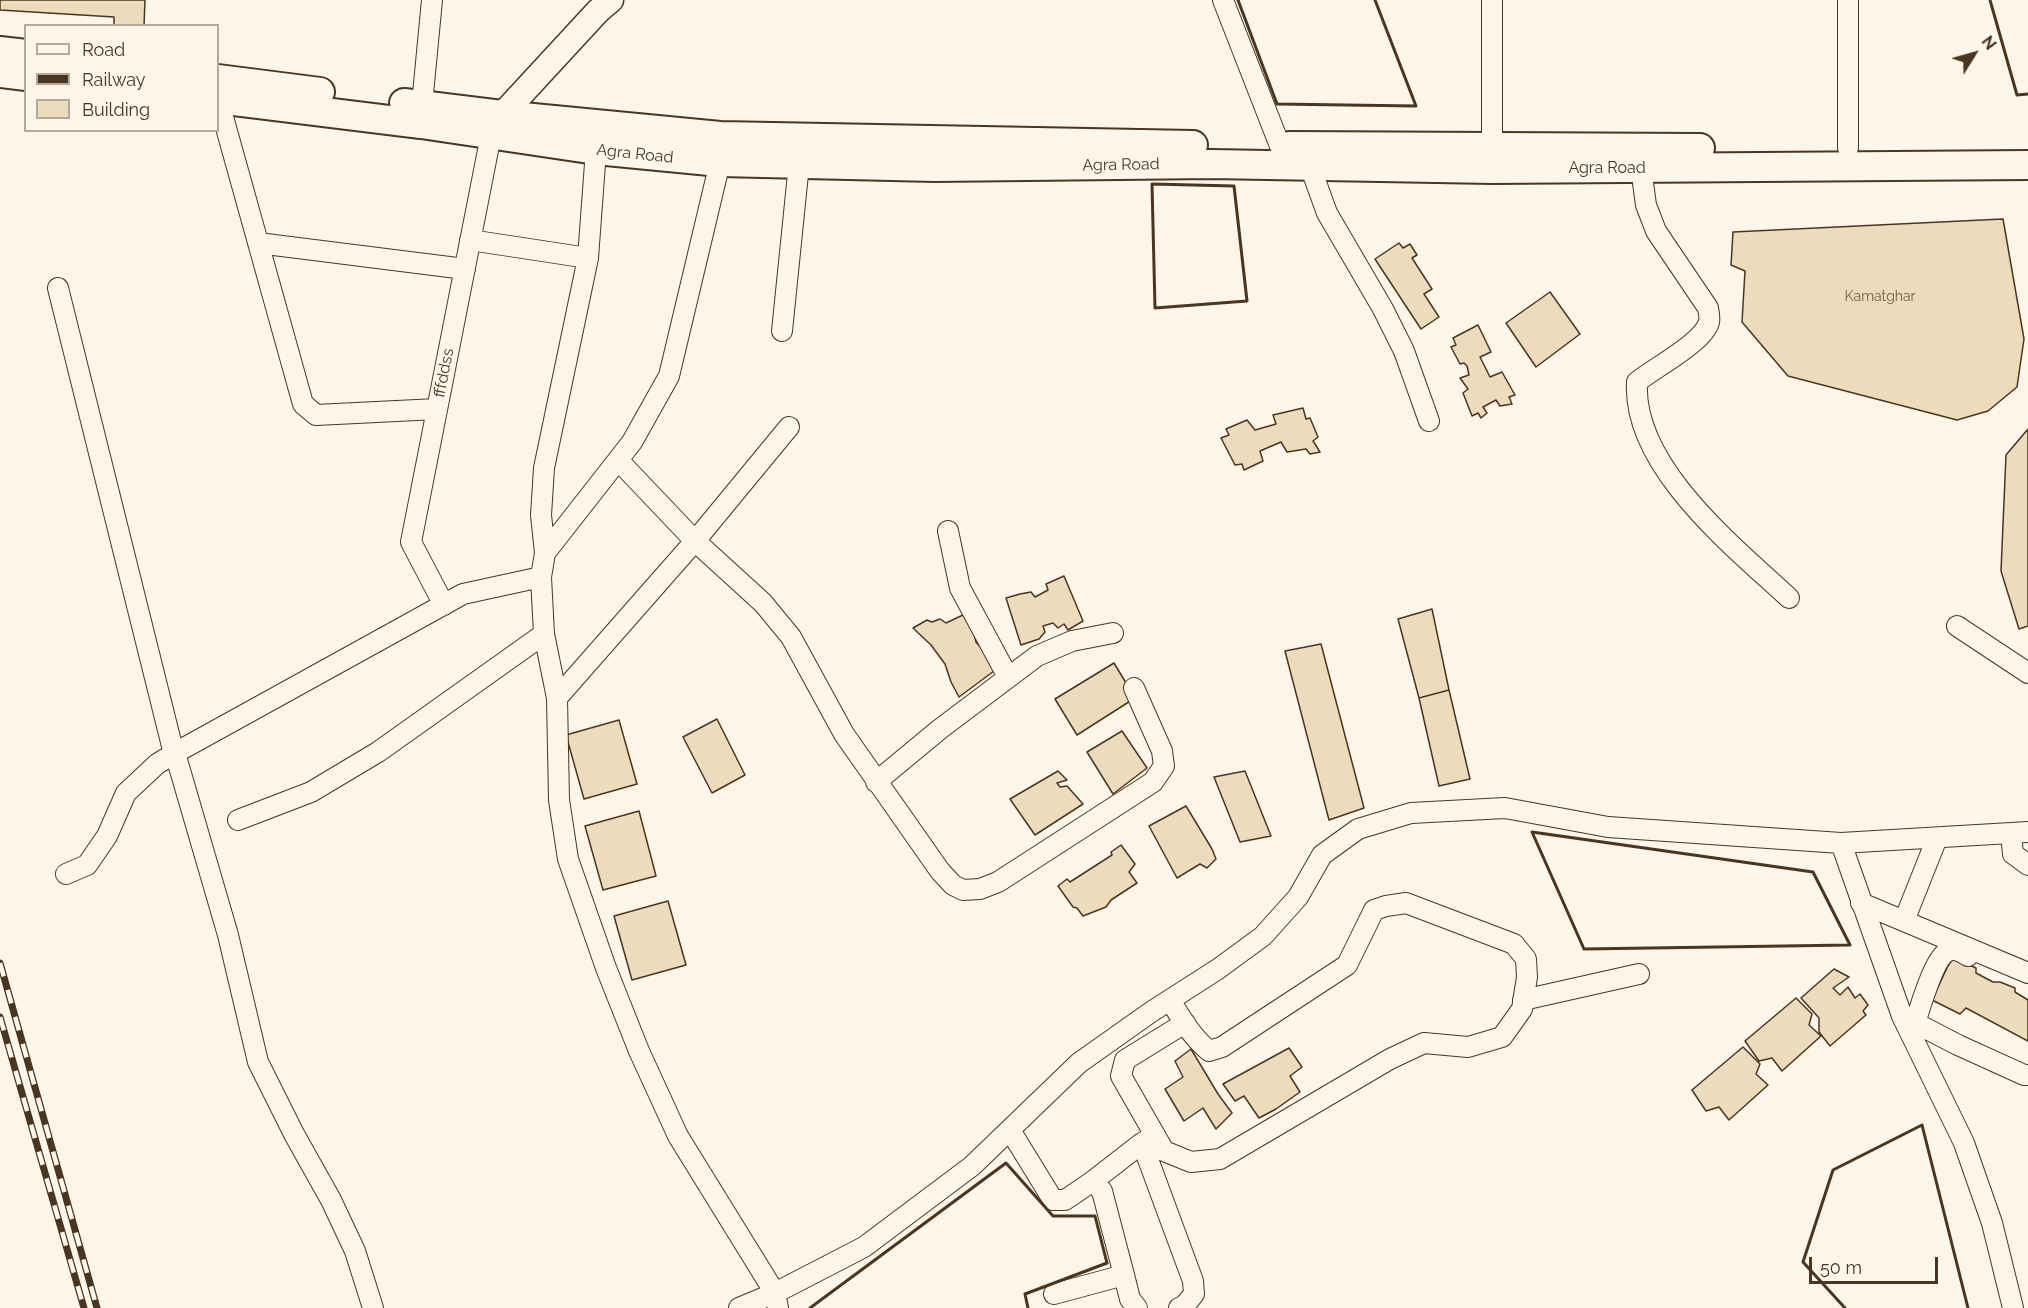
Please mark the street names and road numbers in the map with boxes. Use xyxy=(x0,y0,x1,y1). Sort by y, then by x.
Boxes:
street label: Agra Road xyxy=(596,140,674,168)
street label: Agra Road xyxy=(1082,155,1160,175)
street label: Agra Road xyxy=(1568,158,1646,178)
street label: fffddss xyxy=(430,347,458,399)

